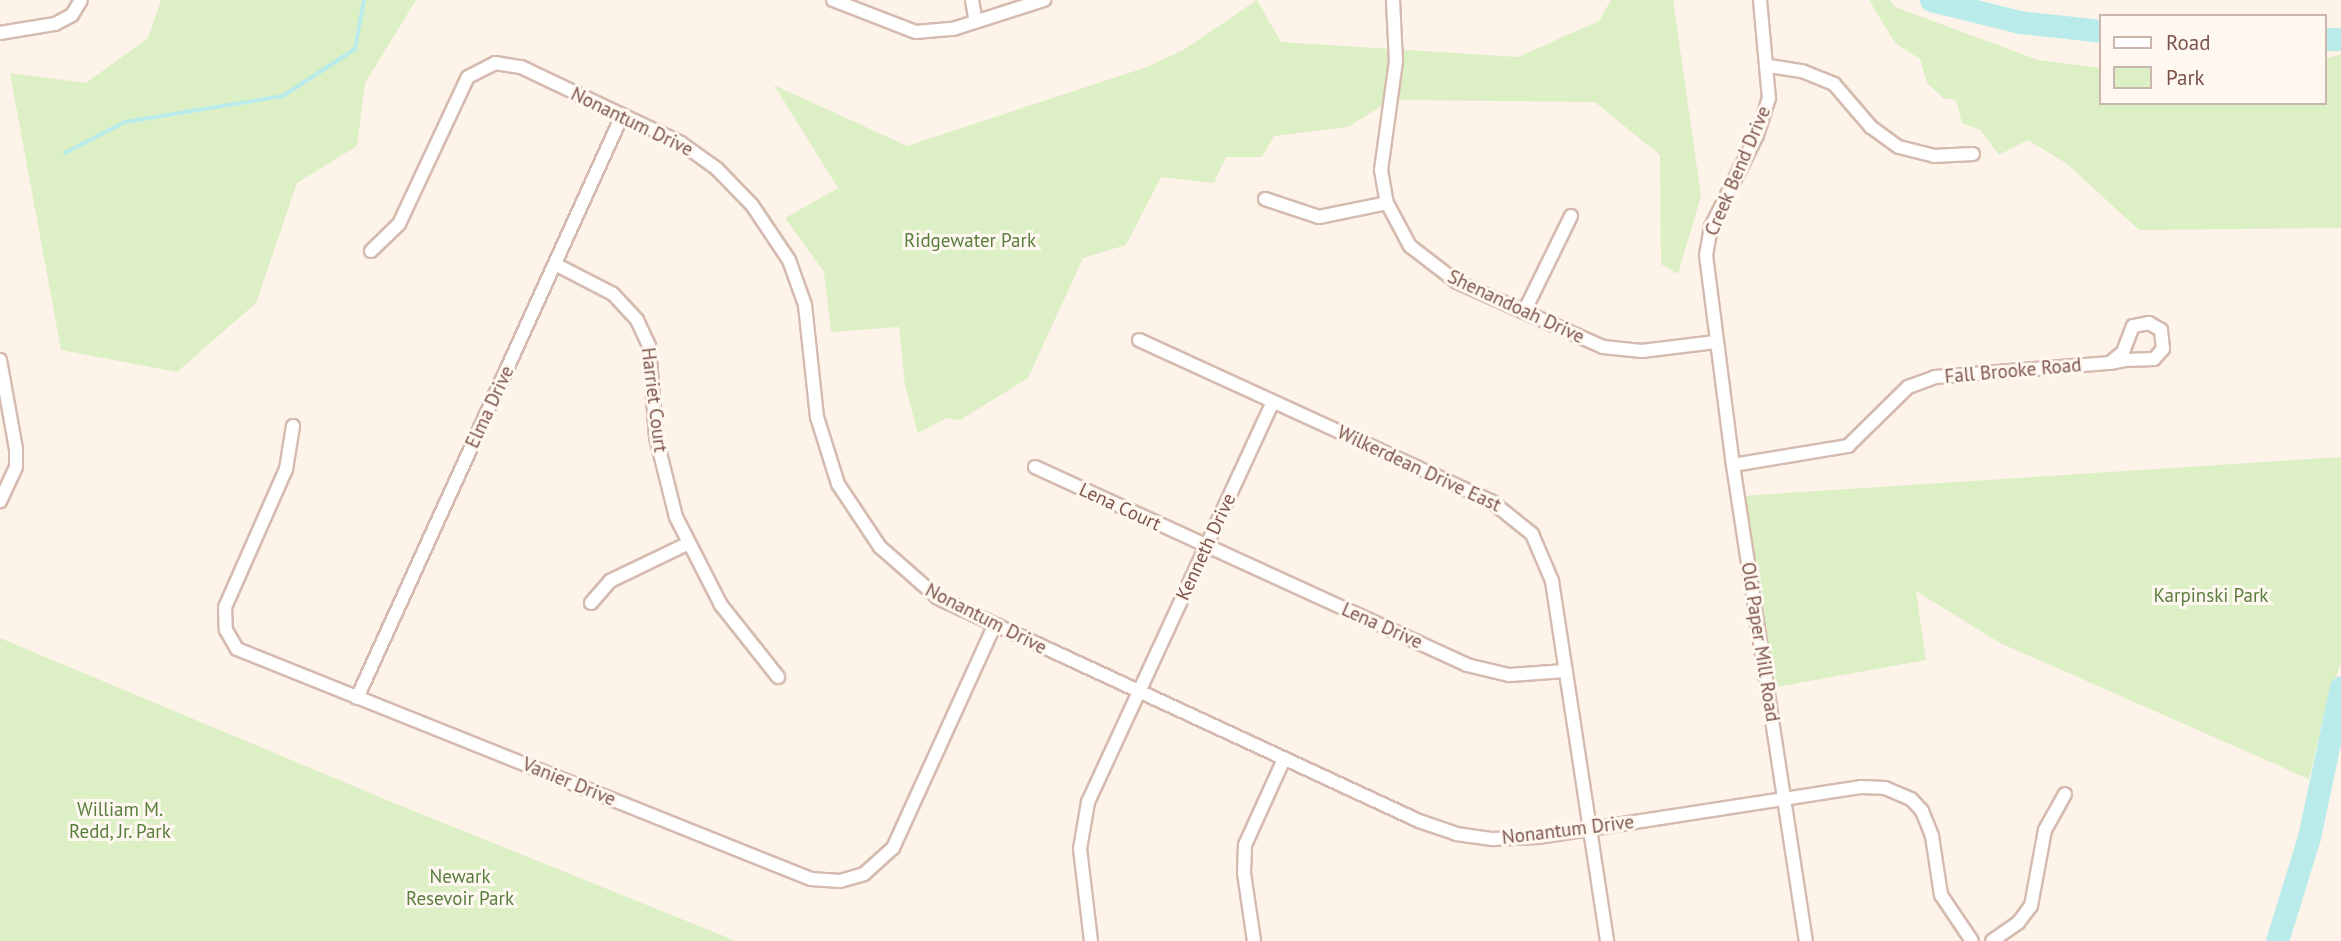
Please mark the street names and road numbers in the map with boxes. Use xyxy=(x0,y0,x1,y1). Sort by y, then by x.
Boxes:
street label: Nonantum Drive xyxy=(567,83,697,161)
street label: Creek Bend Drive xyxy=(1700,102,1776,240)
street label: Shenandoah Drive xyxy=(1444,265,1588,349)
street label: Harriet Court xyxy=(636,346,672,454)
street label: Fall Brooke Road xyxy=(1944,354,2082,388)
street label: Elma Drive xyxy=(461,362,519,452)
street label: Wilkerdean Drive East xyxy=(1334,421,1504,517)
street label: Lena Court xyxy=(1076,478,1164,536)
street label: Kenneth Drive xyxy=(1171,490,1241,604)
street label: Old Paper Mill Road xyxy=(1736,561,1784,723)
street label: Nonantum Drive xyxy=(922,579,1050,659)
street label: Lena Drive xyxy=(1338,598,1426,654)
street label: Vanier Drive xyxy=(519,753,619,811)
street label: Nonantum Drive xyxy=(1501,811,1635,849)

